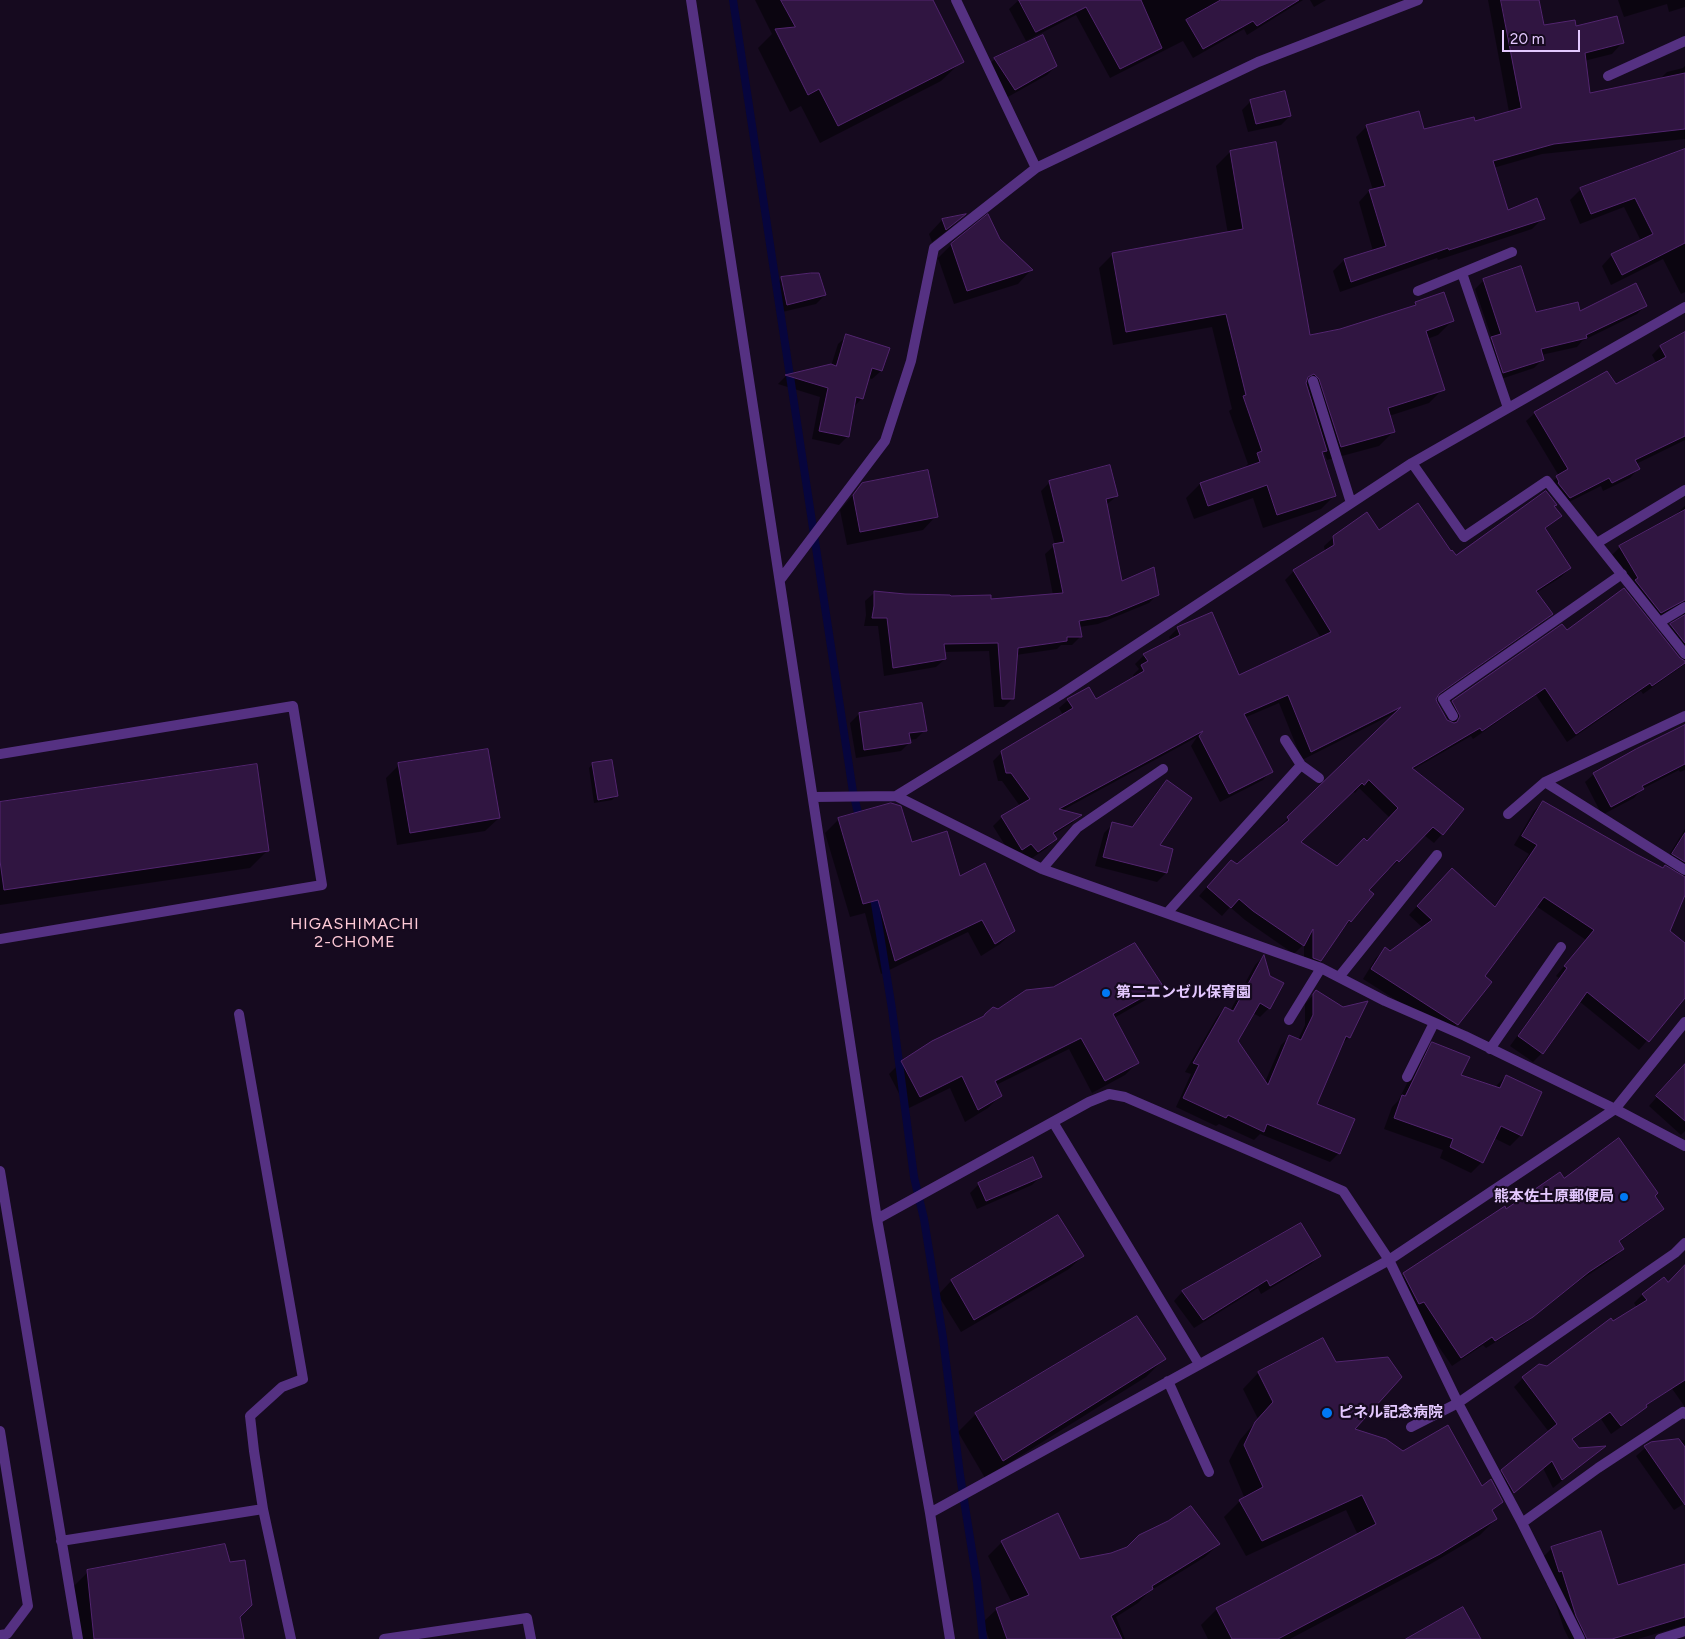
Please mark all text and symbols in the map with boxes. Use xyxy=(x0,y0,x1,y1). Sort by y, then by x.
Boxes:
scale bar xyxy=(1505,20,1582,52)
text: 20 m xyxy=(1510,30,1544,48)
district label: HIGASHIMACHI 2-CHOME xyxy=(289,914,421,952)
place label: 第二エンゼル保育園 xyxy=(1116,984,1251,1002)
marker: 第二エンゼル保育園 xyxy=(1100,987,1112,999)
place label: 熊本佐土原郵便局 xyxy=(1494,1188,1614,1206)
marker: 熊本佐土原郵便局 xyxy=(1618,1191,1630,1203)
place label: ピネル記念病院 xyxy=(1338,1404,1443,1422)
marker: ピネル記念病院 xyxy=(1320,1406,1334,1420)

